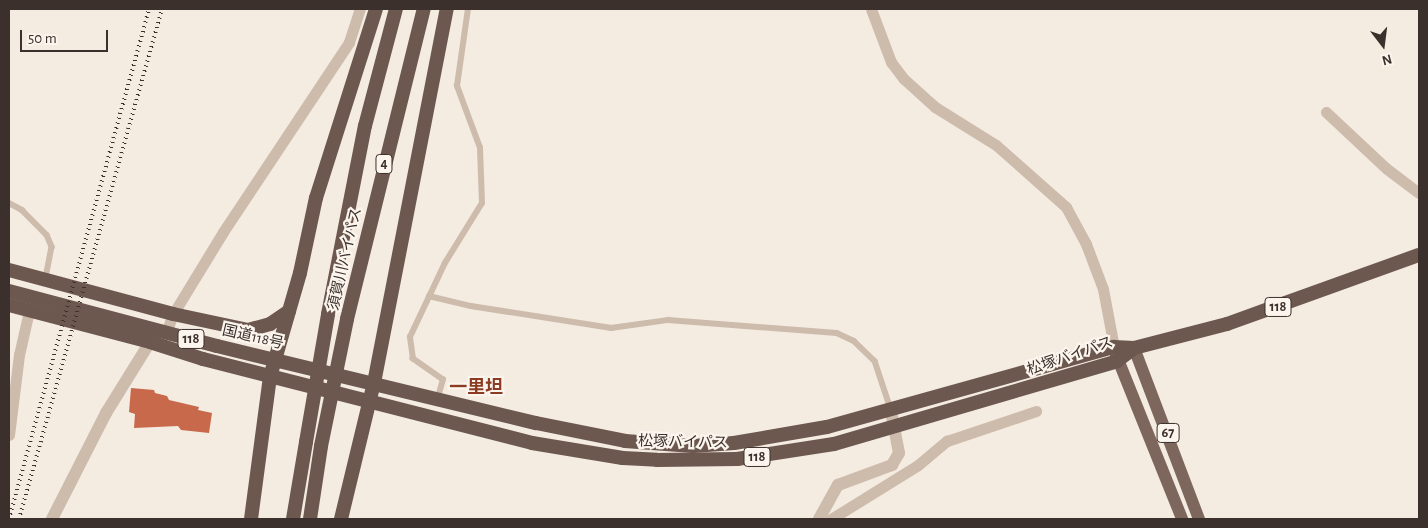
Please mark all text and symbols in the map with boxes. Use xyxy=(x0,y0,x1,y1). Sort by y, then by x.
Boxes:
scale bar xyxy=(22,20,110,52)
north arrow xyxy=(1358,20,1408,70)
text: 50 m xyxy=(28,31,57,46)
text: N xyxy=(1380,51,1393,68)
road number: 4 xyxy=(375,152,393,175)
street label: 須賀川バイパス xyxy=(324,206,366,312)
road number: 118 xyxy=(1264,296,1292,318)
street label: 国道118号 xyxy=(221,321,285,353)
road number: 118 xyxy=(177,328,205,350)
street label: 松塚バイパス xyxy=(1025,333,1115,379)
district label: 一里坦 xyxy=(449,377,503,399)
road number: 67 xyxy=(1156,422,1180,444)
street label: 松塚バイパス xyxy=(638,432,728,452)
road number: 118 xyxy=(743,446,771,468)

